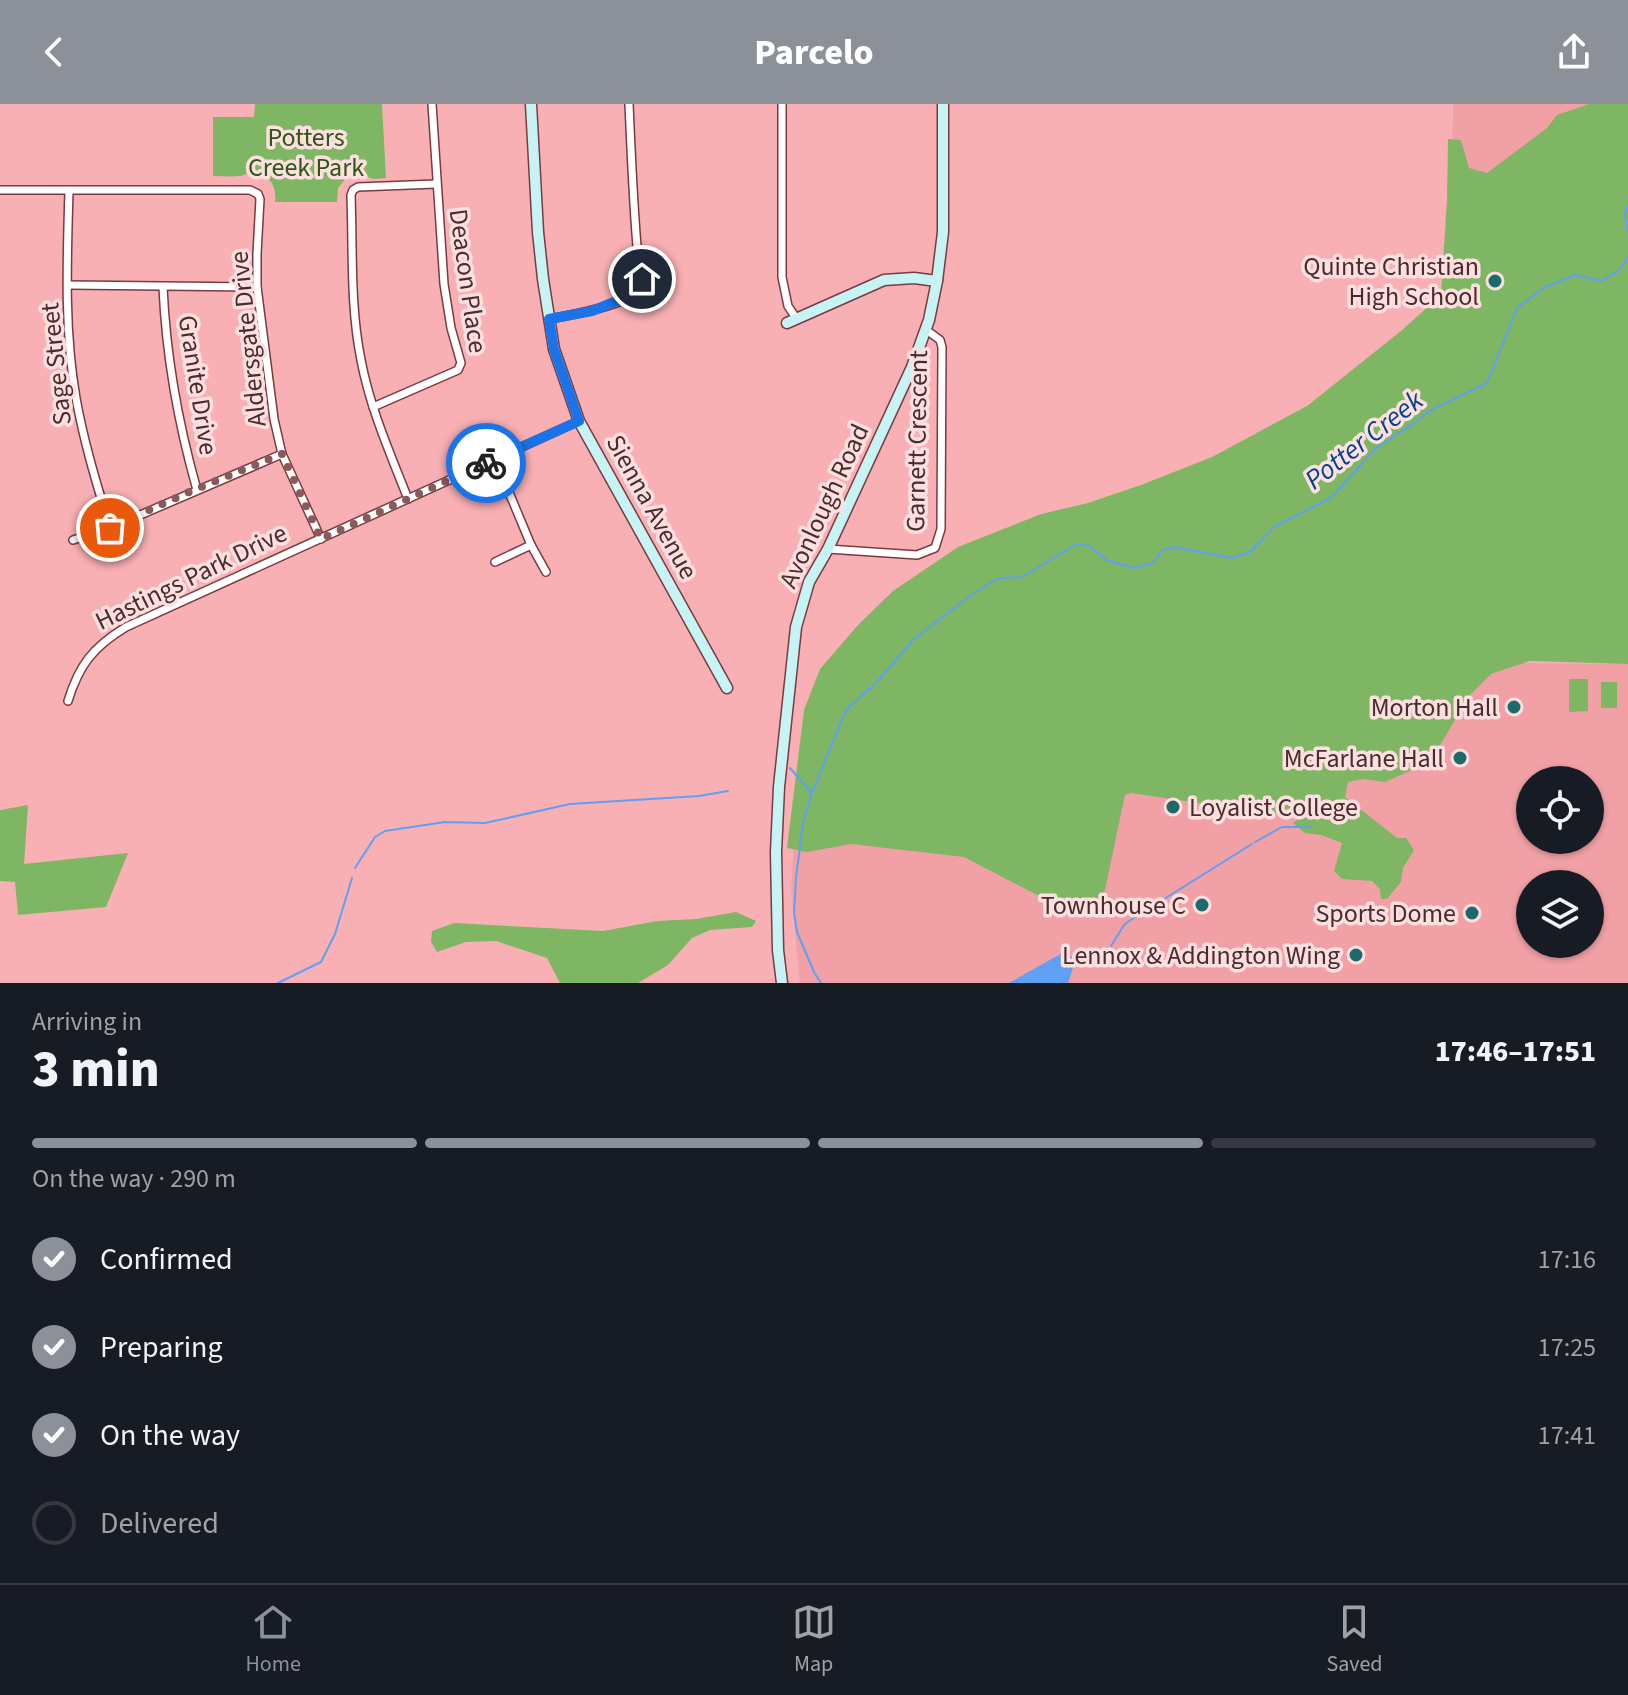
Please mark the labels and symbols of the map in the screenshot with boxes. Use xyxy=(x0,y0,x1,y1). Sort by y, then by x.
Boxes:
park label: Potters Creek Park xyxy=(248,119,364,186)
street label: Deacon Place xyxy=(440,207,496,355)
pin xyxy=(608,245,676,313)
place label: Quinte Christian High School xyxy=(1303,248,1479,315)
street label: Aldersgate Drive xyxy=(220,249,276,429)
marker: Quinte Christian High School xyxy=(1486,272,1504,290)
street label: Sage Street xyxy=(31,301,81,427)
street label: Granite Drive xyxy=(169,312,227,458)
street label: Garnett Crescent xyxy=(897,350,937,532)
water label: Potter Creek xyxy=(1296,381,1432,499)
street label: Avonlough Road xyxy=(770,418,878,594)
courier xyxy=(446,423,526,503)
street label: Sienna Avenue xyxy=(597,428,707,586)
pin xyxy=(76,494,144,562)
street label: Hastings Park Drive xyxy=(89,515,293,639)
place label: Morton Hall xyxy=(1371,689,1498,726)
marker: Morton Hall xyxy=(1505,698,1523,716)
place label: McFarlane Hall xyxy=(1284,740,1444,777)
marker: McFarlane Hall xyxy=(1451,749,1469,767)
place label: Loyalist College xyxy=(1189,789,1358,826)
marker: Loyalist College xyxy=(1164,798,1182,816)
place label: Townhouse C xyxy=(1041,887,1186,924)
place label: Sports Dome xyxy=(1315,895,1456,932)
marker: Townhouse C xyxy=(1193,896,1211,914)
marker: Sports Dome xyxy=(1463,904,1481,922)
place label: Lennox & Addington Wing xyxy=(1062,937,1340,974)
marker: Lennox & Addington Wing xyxy=(1347,946,1365,964)

